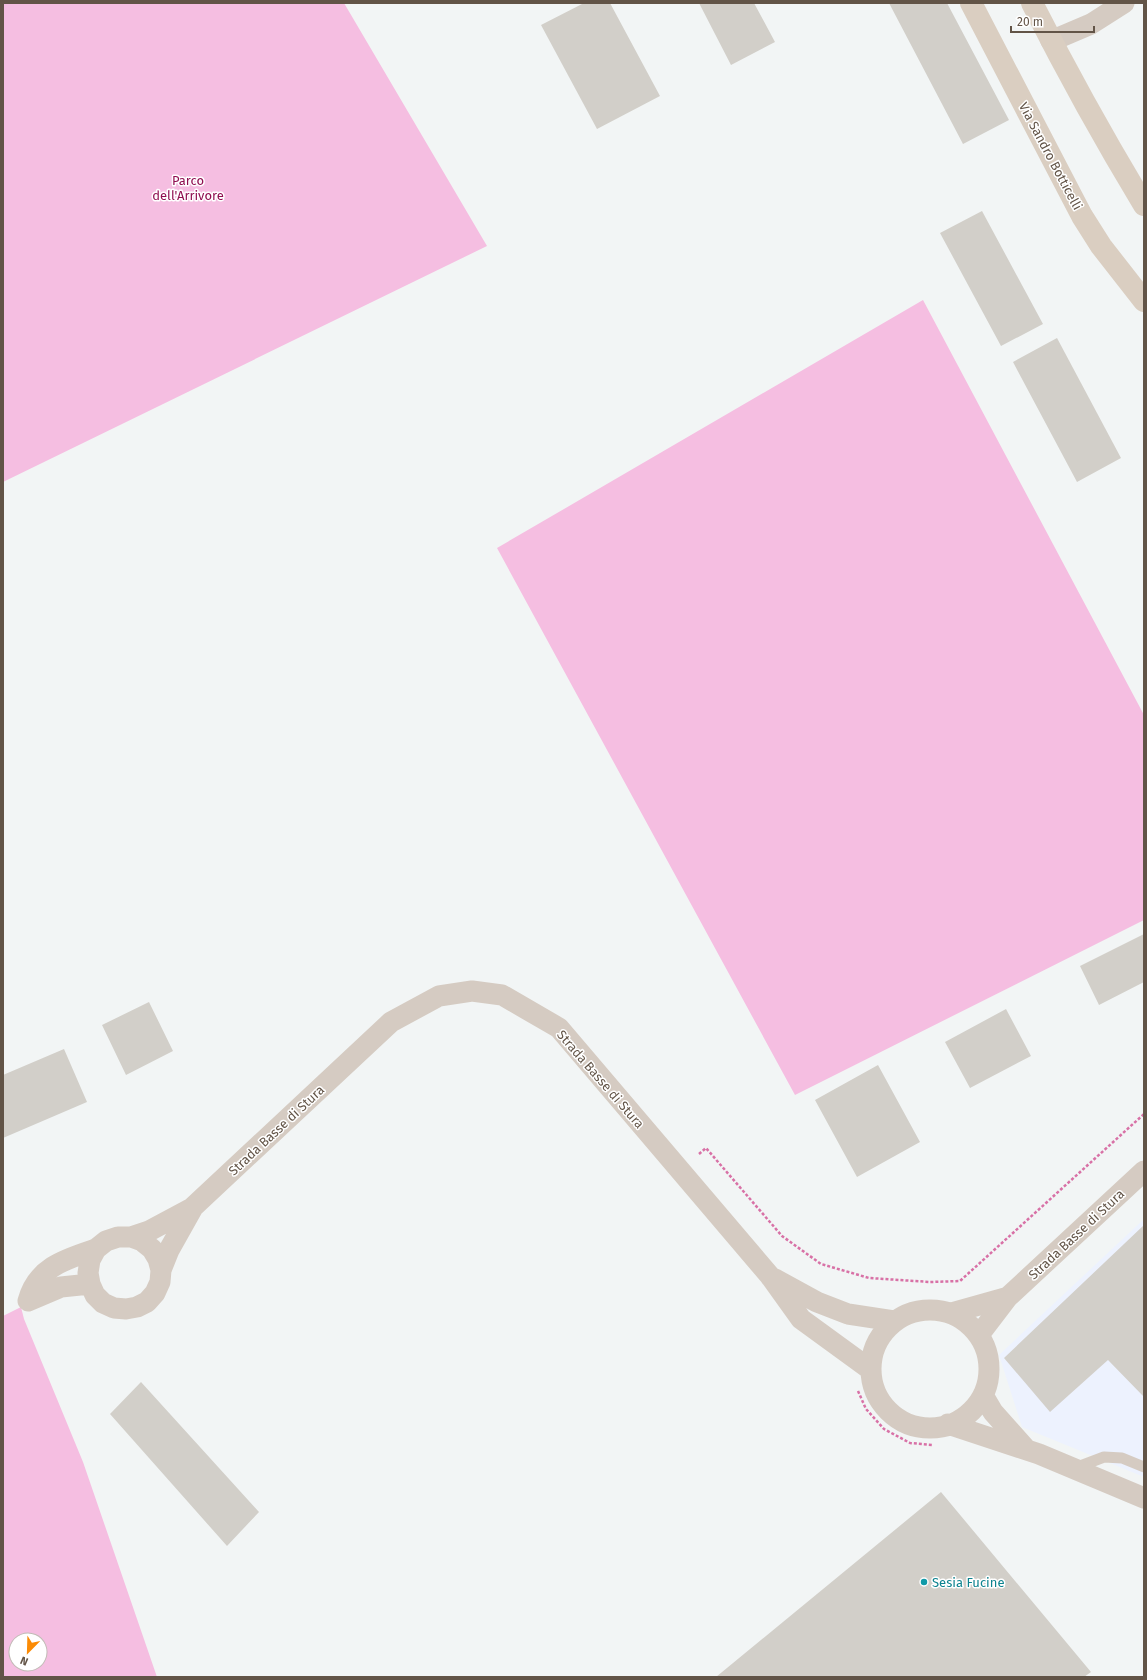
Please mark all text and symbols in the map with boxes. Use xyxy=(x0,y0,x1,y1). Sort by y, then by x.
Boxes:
scale bar xyxy=(1011,8,1094,34)
text: 20 m xyxy=(1017,15,1043,29)
street label: Via Sandro Botticelli xyxy=(1016,100,1085,213)
park label: Parco dell'Arrivore xyxy=(152,173,224,203)
street label: Strada Basse di Stura xyxy=(554,1027,647,1131)
street label: Strada Basse di Stura xyxy=(226,1082,327,1178)
street label: Strada Basse di Stura xyxy=(1026,1186,1127,1282)
place label: Sesia Fucine xyxy=(932,1575,1004,1590)
marker: Sesia Fucine xyxy=(919,1577,929,1587)
north arrow xyxy=(8,1632,48,1672)
text: N xyxy=(18,1653,30,1668)

